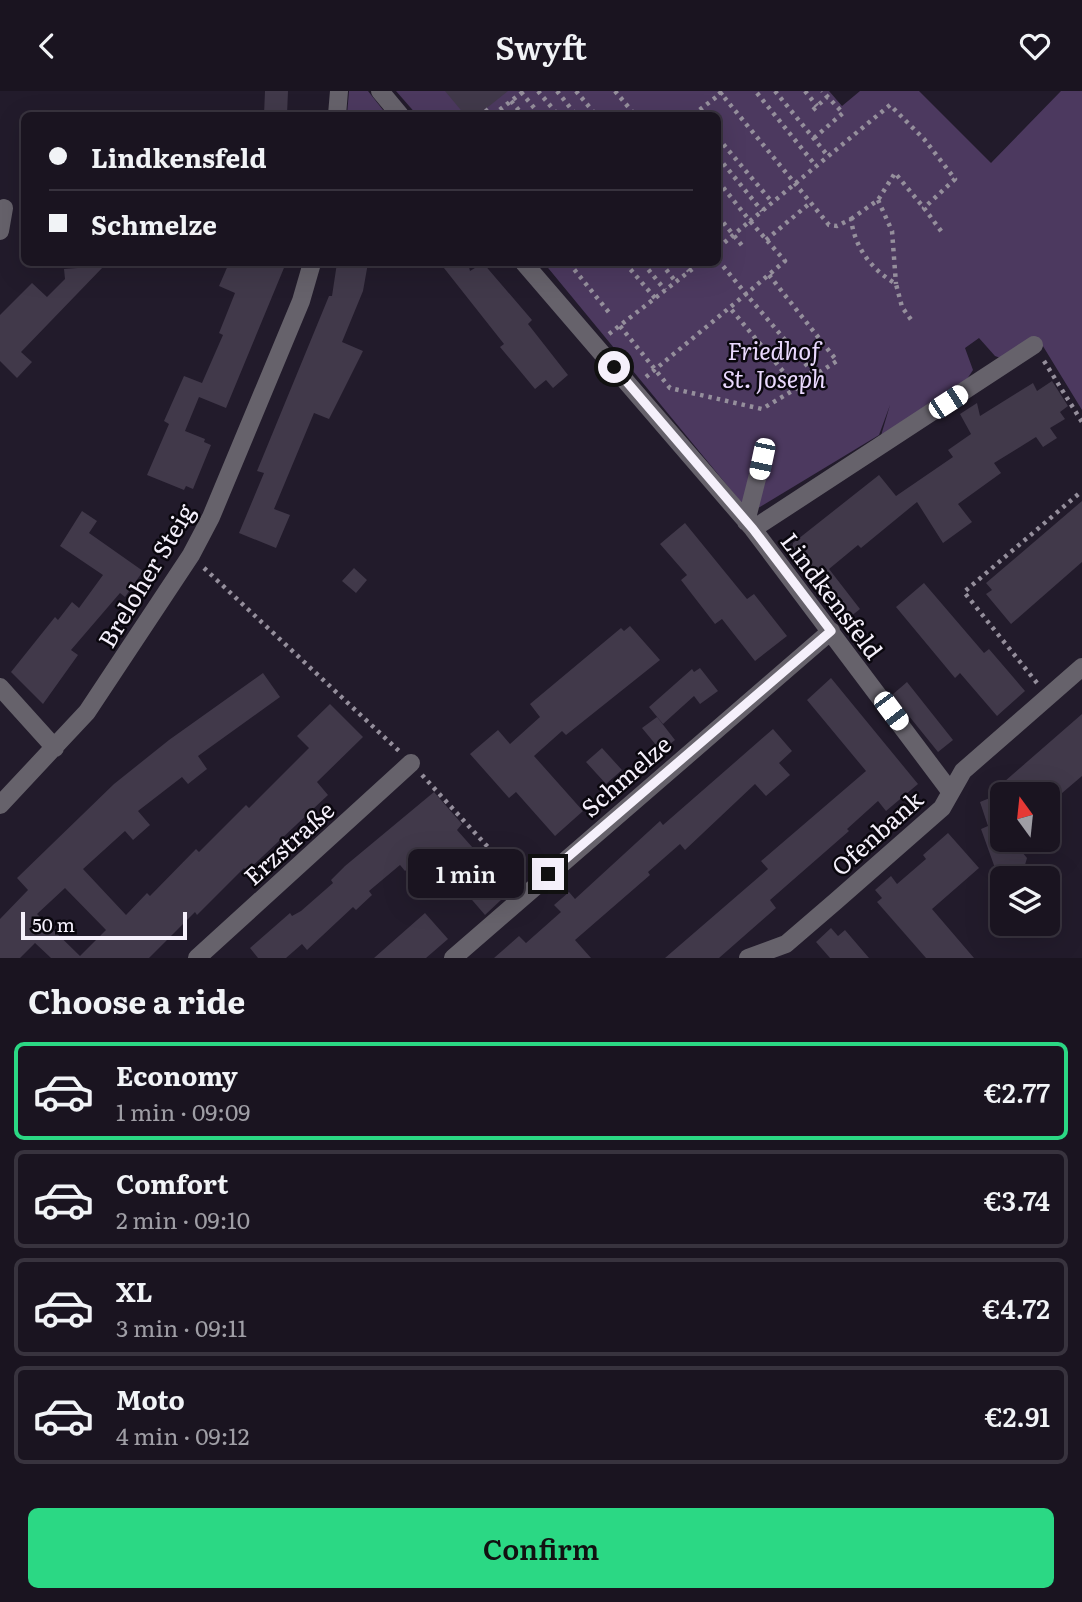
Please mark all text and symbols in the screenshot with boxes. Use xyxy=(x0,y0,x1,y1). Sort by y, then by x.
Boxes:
text: Swyft xyxy=(495,22,587,70)
icon: back xyxy=(28,27,66,65)
icon: heart xyxy=(1016,27,1054,65)
text: Lindkensfeld xyxy=(91,137,267,176)
text: Schmelze xyxy=(91,204,217,243)
park label: Friedhof St. Joseph xyxy=(722,332,826,395)
route start xyxy=(598,351,630,383)
car xyxy=(925,382,972,422)
car xyxy=(748,436,777,482)
street label: Breloher Steig xyxy=(88,496,202,654)
street label: Lindkensfeld xyxy=(774,524,892,666)
car xyxy=(870,688,913,734)
street label: Schmelze xyxy=(572,726,678,824)
street label: Ofenbank xyxy=(823,781,930,883)
north arrow xyxy=(990,782,1060,852)
map controls xyxy=(990,782,1060,936)
street label: Erzstraße xyxy=(235,792,341,892)
callout: 1 min xyxy=(408,849,524,899)
text: 1 min xyxy=(436,856,496,890)
route end xyxy=(532,858,564,890)
button: layers xyxy=(990,866,1060,936)
scale bar xyxy=(21,909,187,941)
text: 50 m xyxy=(32,910,75,938)
text: Choose a ride xyxy=(28,976,245,1024)
text: Economy xyxy=(116,1055,238,1094)
icon: car xyxy=(32,1060,95,1123)
text: €2.77 xyxy=(984,1072,1050,1111)
text: 1 min · 09:09 xyxy=(116,1094,250,1128)
text: Comfort xyxy=(116,1163,228,1202)
icon: car xyxy=(32,1168,95,1231)
text: €3.74 xyxy=(984,1180,1050,1219)
text: 2 min · 09:10 xyxy=(116,1202,250,1236)
text: XL xyxy=(116,1271,153,1310)
icon: car xyxy=(32,1276,95,1339)
text: €4.72 xyxy=(983,1288,1050,1327)
text: 3 min · 09:11 xyxy=(116,1310,247,1344)
text: Moto xyxy=(116,1379,185,1418)
icon: car xyxy=(32,1384,95,1447)
text: €2.91 xyxy=(985,1396,1050,1435)
text: 4 min · 09:12 xyxy=(116,1418,249,1452)
button: Confirm xyxy=(28,1508,1054,1588)

